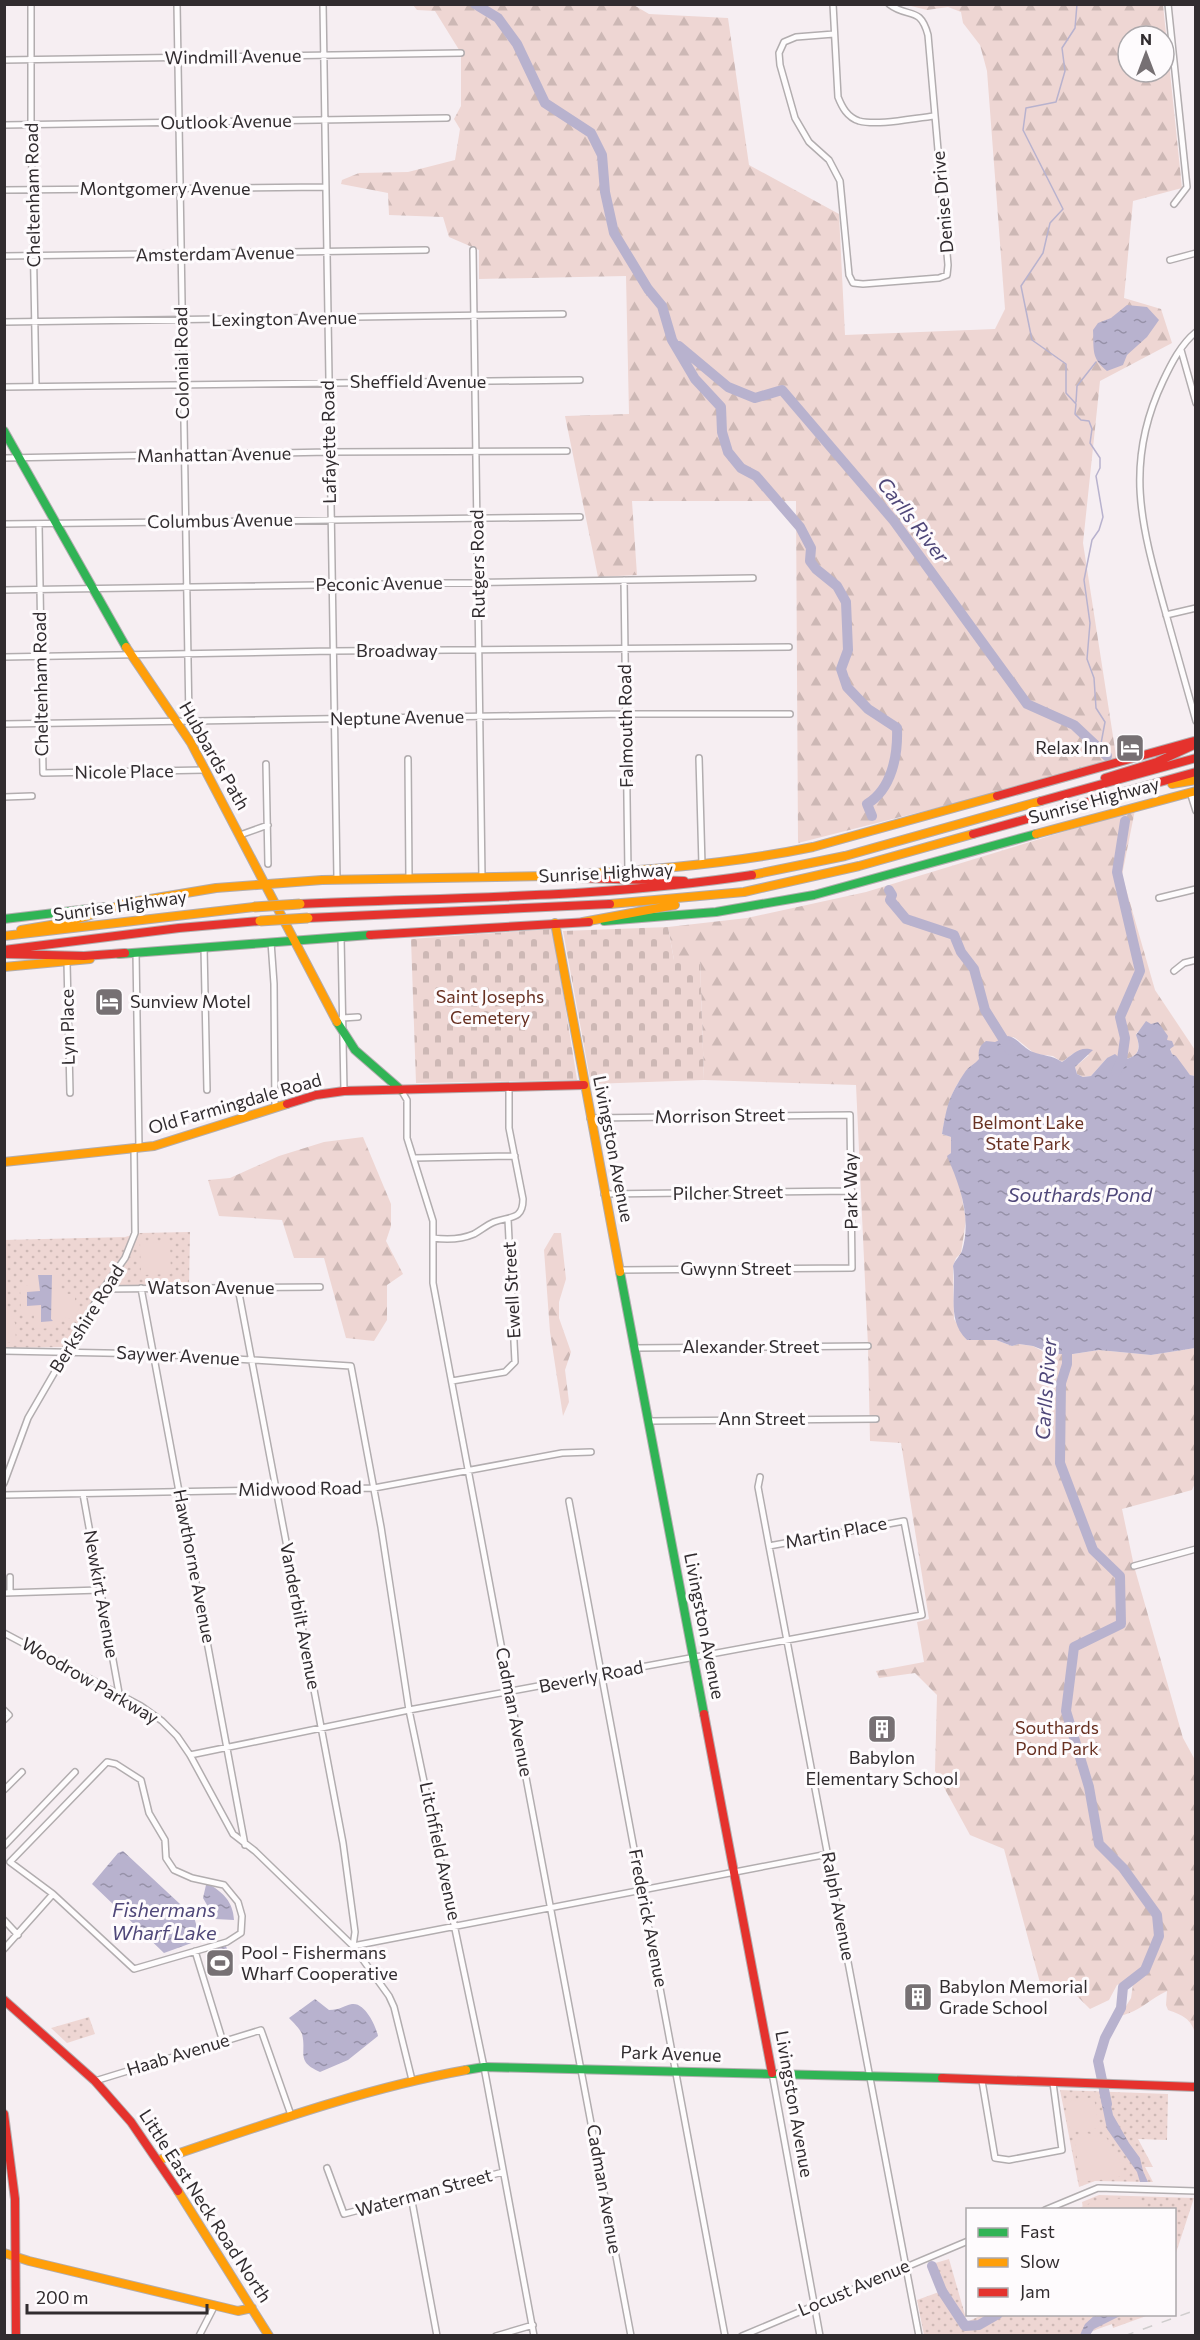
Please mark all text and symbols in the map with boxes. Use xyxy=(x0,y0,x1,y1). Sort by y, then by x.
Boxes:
north arrow xyxy=(1116,24,1176,84)
text: N xyxy=(1140,29,1152,48)
street label: Windmill Avenue xyxy=(164,44,301,68)
street label: Outlook Avenue xyxy=(160,109,292,133)
street label: Cheltenham Road xyxy=(20,122,44,268)
street label: Denise Drive xyxy=(927,150,957,254)
street label: Montgomery Avenue xyxy=(79,177,251,199)
street label: Amsterdam Avenue xyxy=(135,241,295,265)
street label: Colonial Road xyxy=(169,306,193,420)
street label: Lexington Avenue xyxy=(211,306,357,330)
street label: Sheffield Avenue xyxy=(350,370,486,392)
street label: Lafayette Road xyxy=(316,380,340,504)
street label: Manhattan Avenue xyxy=(137,442,291,466)
water label: Carlls River xyxy=(873,472,955,568)
street label: Columbus Avenue xyxy=(147,508,293,532)
street label: Rutgers Road xyxy=(465,509,489,619)
street label: Peconic Avenue xyxy=(315,571,443,595)
street label: Cheltenham Road xyxy=(28,611,52,757)
street label: Broadway xyxy=(356,639,438,661)
street label: Falmouth Road xyxy=(613,664,637,788)
street label: Hubbards Path xyxy=(175,697,255,814)
street label: Neptune Avenue xyxy=(330,705,464,729)
hotel icon: Relax Inn xyxy=(1114,732,1146,764)
place label: Relax Inn xyxy=(1035,736,1109,758)
street label: Nicole Place xyxy=(74,759,174,783)
street label: Sunrise Highway xyxy=(1026,772,1162,828)
street label: Sunrise Highway xyxy=(538,857,674,887)
street label: Sunrise Highway xyxy=(52,885,188,925)
park label: Saint Josephs Cemetery xyxy=(436,985,544,1028)
hotel icon: Sunview Motel xyxy=(93,986,125,1018)
street label: Lyn Place xyxy=(55,989,79,1065)
place label: Sunview Motel xyxy=(130,990,251,1012)
street label: Old Farmingdale Road xyxy=(146,1068,324,1138)
street label: Livingston Avenue xyxy=(589,1074,639,1224)
street label: Morrison Street xyxy=(655,1103,785,1127)
park label: Belmont Lake State Park xyxy=(972,1111,1084,1154)
street label: Park Way xyxy=(838,1152,862,1230)
street label: Pilcher Street xyxy=(672,1180,784,1204)
water label: Southards Pond xyxy=(1008,1182,1154,1206)
street label: Ewell Street xyxy=(497,1241,525,1339)
street label: Gwynn Street xyxy=(680,1257,792,1279)
street label: Berkshire Road xyxy=(44,1260,128,1376)
street label: Watson Avenue xyxy=(148,1276,274,1298)
street label: Alexander Street xyxy=(682,1335,820,1357)
water label: Carlls River xyxy=(1029,1336,1061,1441)
street label: Saywer Avenue xyxy=(116,1341,240,1369)
street label: Ann Street xyxy=(718,1407,806,1429)
street label: Midwood Road xyxy=(238,1476,362,1500)
street label: Hawthorne Avenue xyxy=(169,1487,221,1644)
street label: Martin Place xyxy=(783,1511,889,1553)
street label: Newkirt Avenue xyxy=(80,1528,124,1660)
street label: Vanderbilt Avenue xyxy=(276,1541,326,1691)
street label: Livingston Avenue xyxy=(680,1551,730,1701)
street label: Woodrow Parkway xyxy=(18,1632,163,1728)
street label: Cadman Avenue xyxy=(492,1645,538,1778)
street label: Beverly Road xyxy=(537,1655,645,1697)
building icon: Babylon Elementary School xyxy=(866,1713,898,1745)
park label: Southards Pond Park xyxy=(1015,1716,1099,1759)
place label: Babylon Elementary School xyxy=(806,1746,958,1789)
street label: Litchfield Avenue xyxy=(416,1780,466,1922)
street label: Frederick Avenue xyxy=(625,1847,673,1989)
street label: Ralph Avenue xyxy=(818,1850,860,1962)
water label: Fishermans Wharf Lake xyxy=(112,1897,217,1944)
place label: Pool - Fishermans Wharf Cooperative xyxy=(241,1941,398,1984)
sports icon: Pool - Fishermans Wharf Cooperative xyxy=(204,1947,236,1979)
place label: Babylon Memorial Grade School xyxy=(939,1975,1088,2018)
building icon: Babylon Memorial Grade School xyxy=(902,1981,934,2013)
street label: Haab Avenue xyxy=(124,2028,232,2080)
street label: Livingston Avenue xyxy=(771,2029,819,2179)
street label: Park Avenue xyxy=(620,2040,722,2066)
street label: Little East Neck Road North xyxy=(135,2105,277,2306)
street label: Cadman Avenue xyxy=(583,2122,627,2255)
street label: Waterman Street xyxy=(353,2163,494,2221)
legend xyxy=(966,2208,1176,2316)
text: Fast xyxy=(1020,2220,1055,2242)
text: Slow xyxy=(1020,2250,1060,2272)
street label: Locust Avenue xyxy=(795,2254,913,2320)
scale bar xyxy=(27,2277,207,2315)
text: Jam xyxy=(1020,2280,1050,2302)
text: 200 m xyxy=(36,2286,89,2308)

